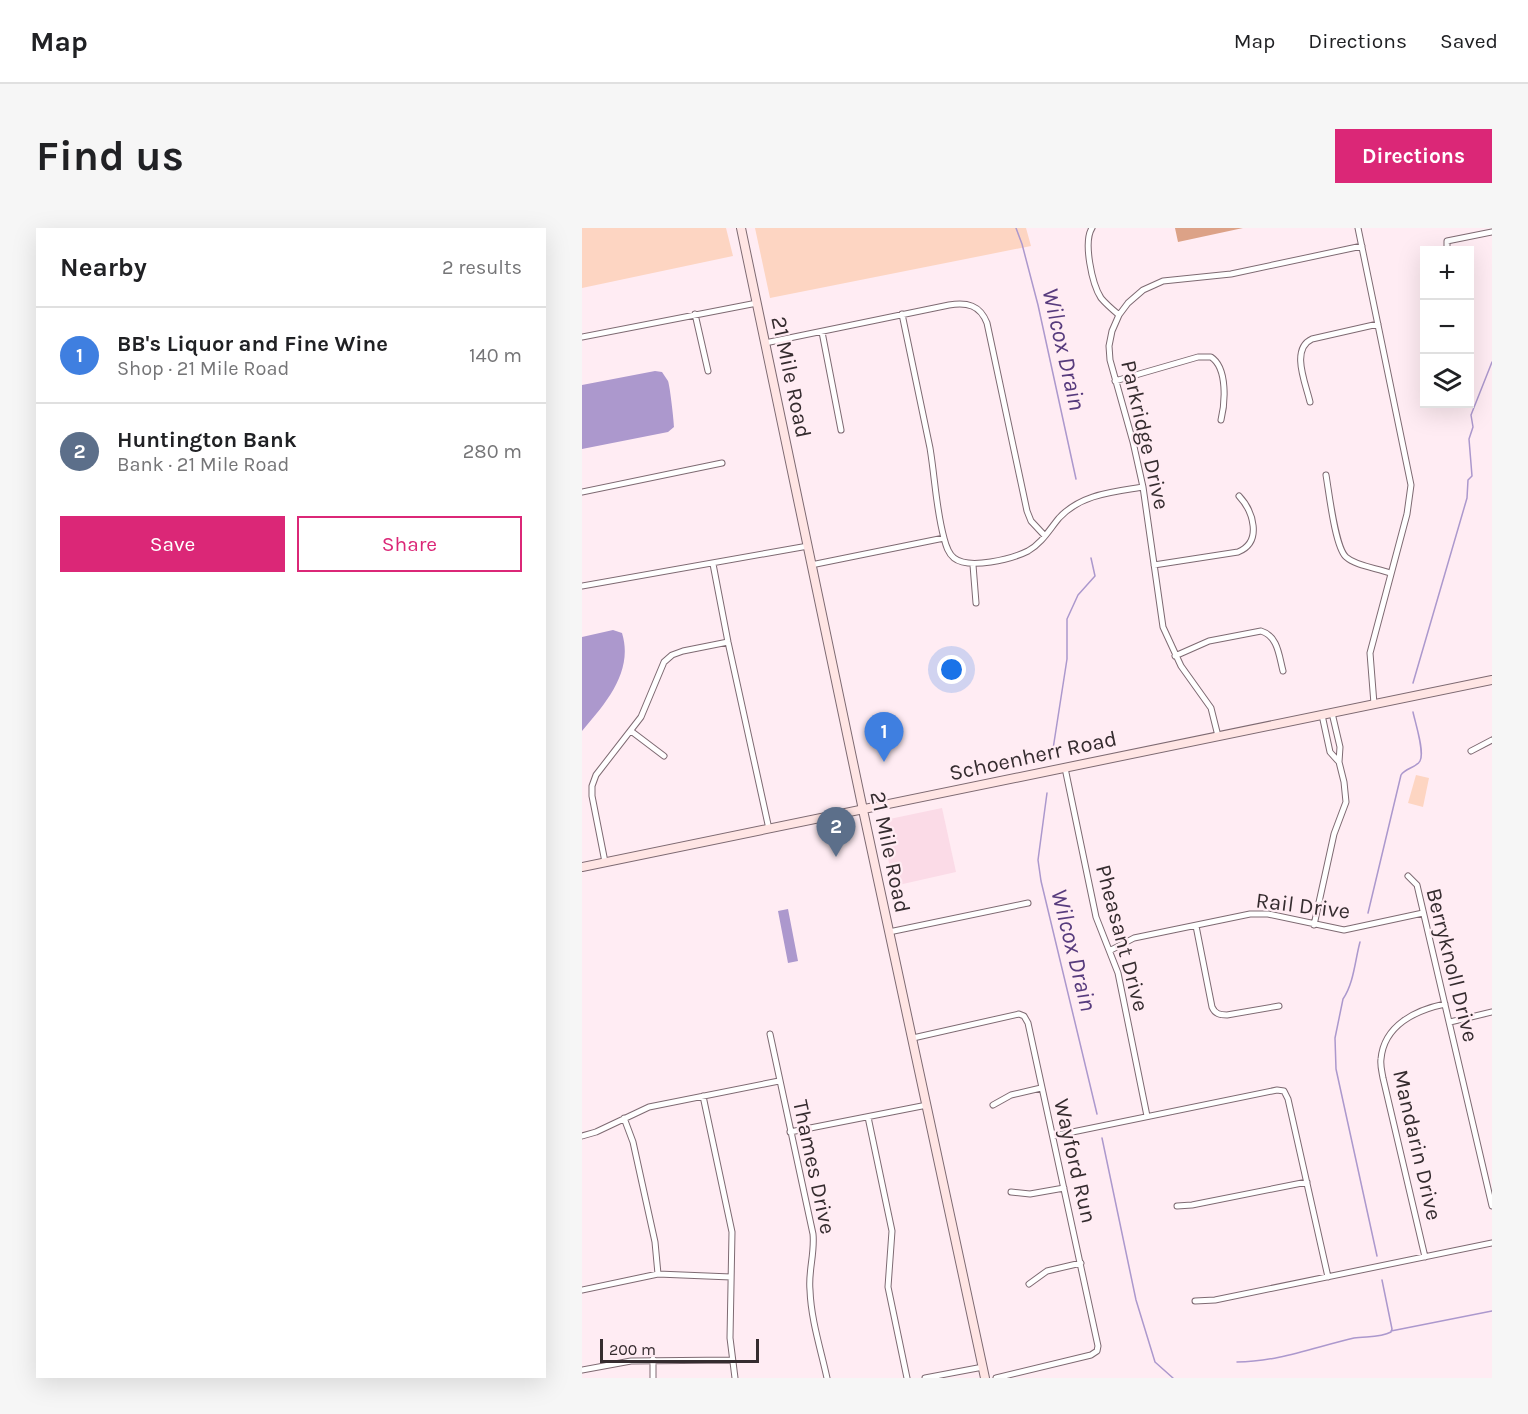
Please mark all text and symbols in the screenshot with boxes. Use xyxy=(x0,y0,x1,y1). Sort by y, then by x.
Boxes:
text: Map xyxy=(30,25,88,58)
text: Map xyxy=(1234,29,1275,53)
text: Directions xyxy=(1308,29,1407,53)
text: Saved xyxy=(1440,29,1498,53)
button: Directions xyxy=(1335,129,1492,183)
text: Find us xyxy=(36,131,184,181)
map controls xyxy=(1420,246,1474,408)
button: + xyxy=(1420,246,1474,300)
text: Nearby xyxy=(60,252,147,283)
text: 2 results xyxy=(442,256,522,279)
water label: Wilcox Drain xyxy=(1036,285,1092,413)
button: − xyxy=(1420,300,1474,354)
street label: 21 Mile Road xyxy=(765,314,817,440)
text: BB's Liquor and Fine Wine xyxy=(117,331,388,357)
text: 1 xyxy=(76,344,83,367)
text: 140 m xyxy=(469,344,522,367)
button: layers xyxy=(1420,354,1474,408)
text: Shop · 21 Mile Road xyxy=(117,357,289,380)
street label: Parkridge Drive xyxy=(1115,358,1175,512)
text: Huntington Bank xyxy=(117,427,297,453)
text: 2 xyxy=(73,440,86,463)
text: 280 m xyxy=(463,440,522,463)
text: Bank · 21 Mile Road xyxy=(117,453,289,476)
button: Save xyxy=(60,516,285,572)
button: Share xyxy=(297,516,522,572)
your location xyxy=(937,655,966,684)
pin: 1 xyxy=(864,712,904,762)
street label: Schoenherr Road xyxy=(947,726,1119,786)
street label: 21 Mile Road xyxy=(864,789,916,915)
pin: 2 xyxy=(816,808,856,857)
street label: Pheasant Drive xyxy=(1090,862,1154,1014)
street label: Berryknoll Drive xyxy=(1420,885,1484,1045)
water label: Wilcox Drain xyxy=(1045,886,1103,1014)
street label: Rail Drive xyxy=(1254,887,1352,925)
street label: Mandarin Drive xyxy=(1387,1067,1447,1223)
street label: Wayford Run xyxy=(1048,1096,1102,1226)
street label: Thames Drive xyxy=(787,1098,841,1236)
scale bar xyxy=(600,1336,759,1364)
text: 200 m xyxy=(609,1340,656,1359)

